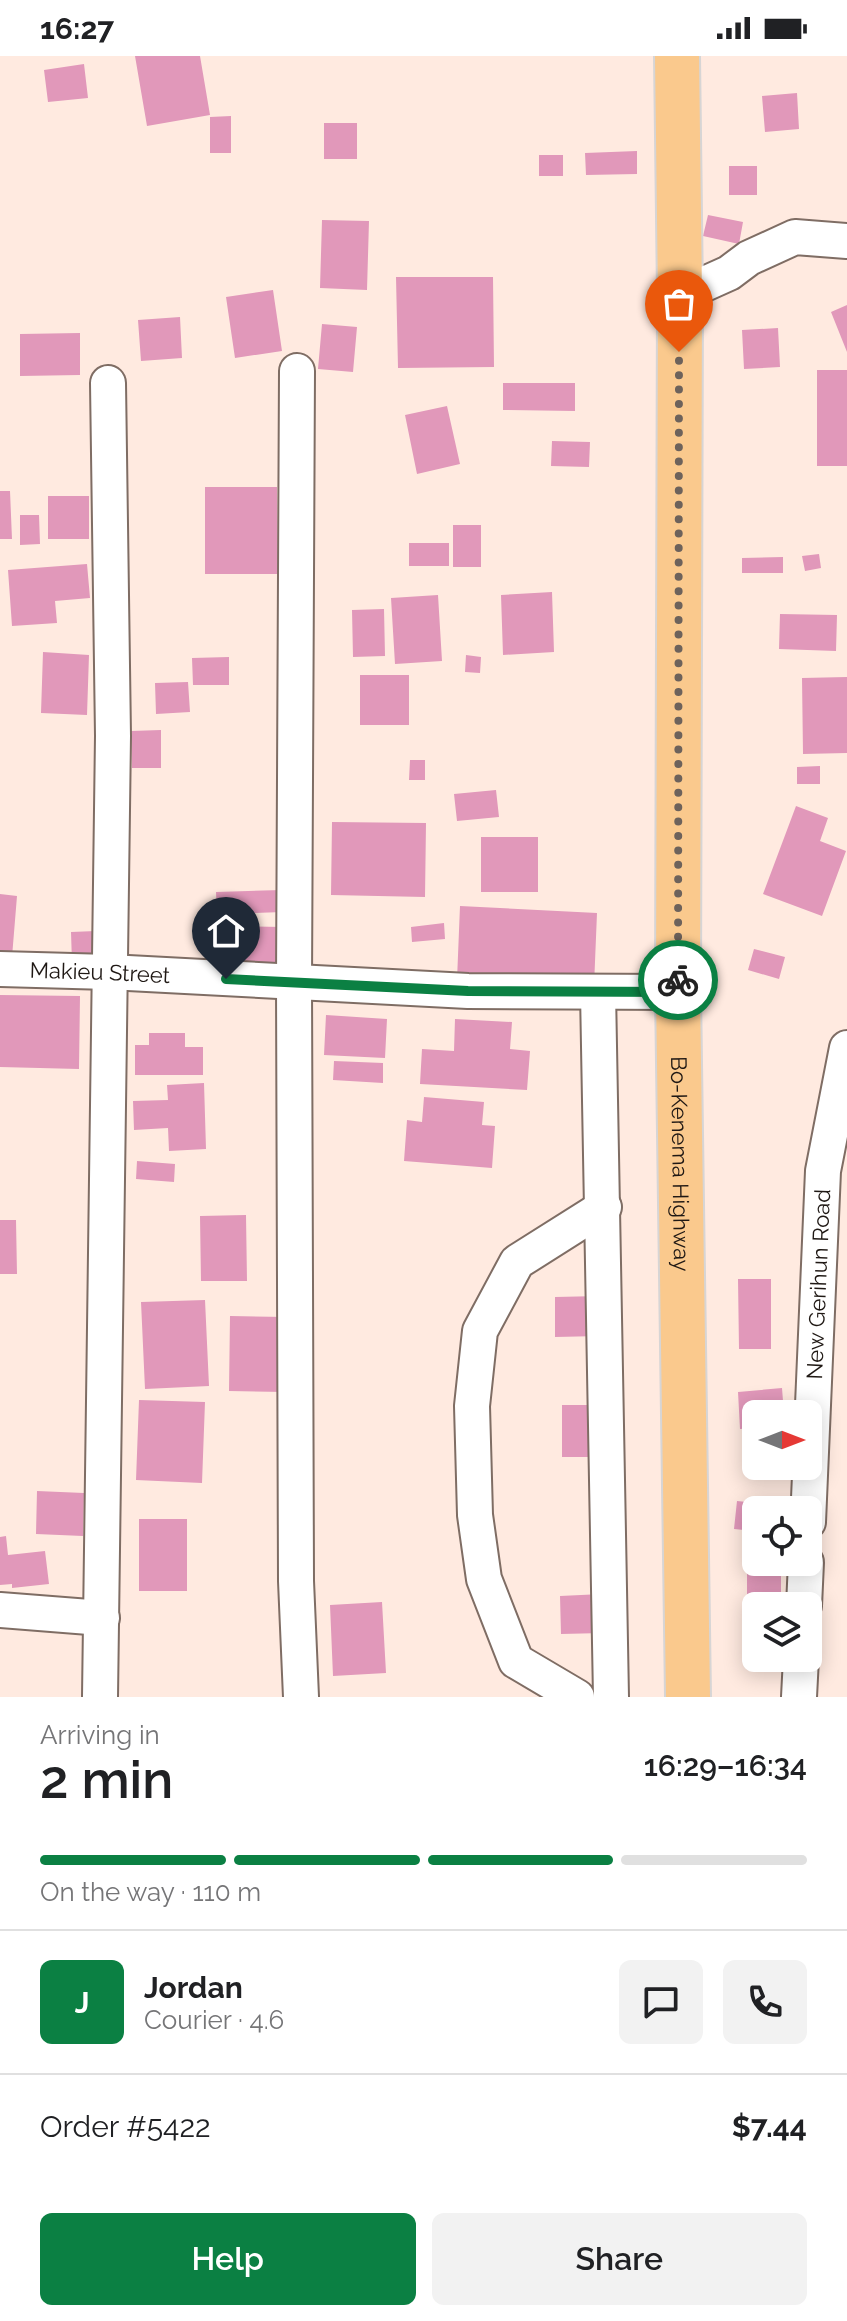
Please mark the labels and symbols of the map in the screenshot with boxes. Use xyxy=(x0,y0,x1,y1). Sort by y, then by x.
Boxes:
pin xyxy=(645,270,713,352)
pin xyxy=(192,897,260,979)
courier xyxy=(638,940,718,1020)
street label: Makieu Street xyxy=(29,957,171,988)
street label: Bo-Kenema Highway xyxy=(666,1056,695,1272)
street label: New Gerihun Road xyxy=(801,1188,835,1380)
north arrow xyxy=(742,1400,822,1480)

